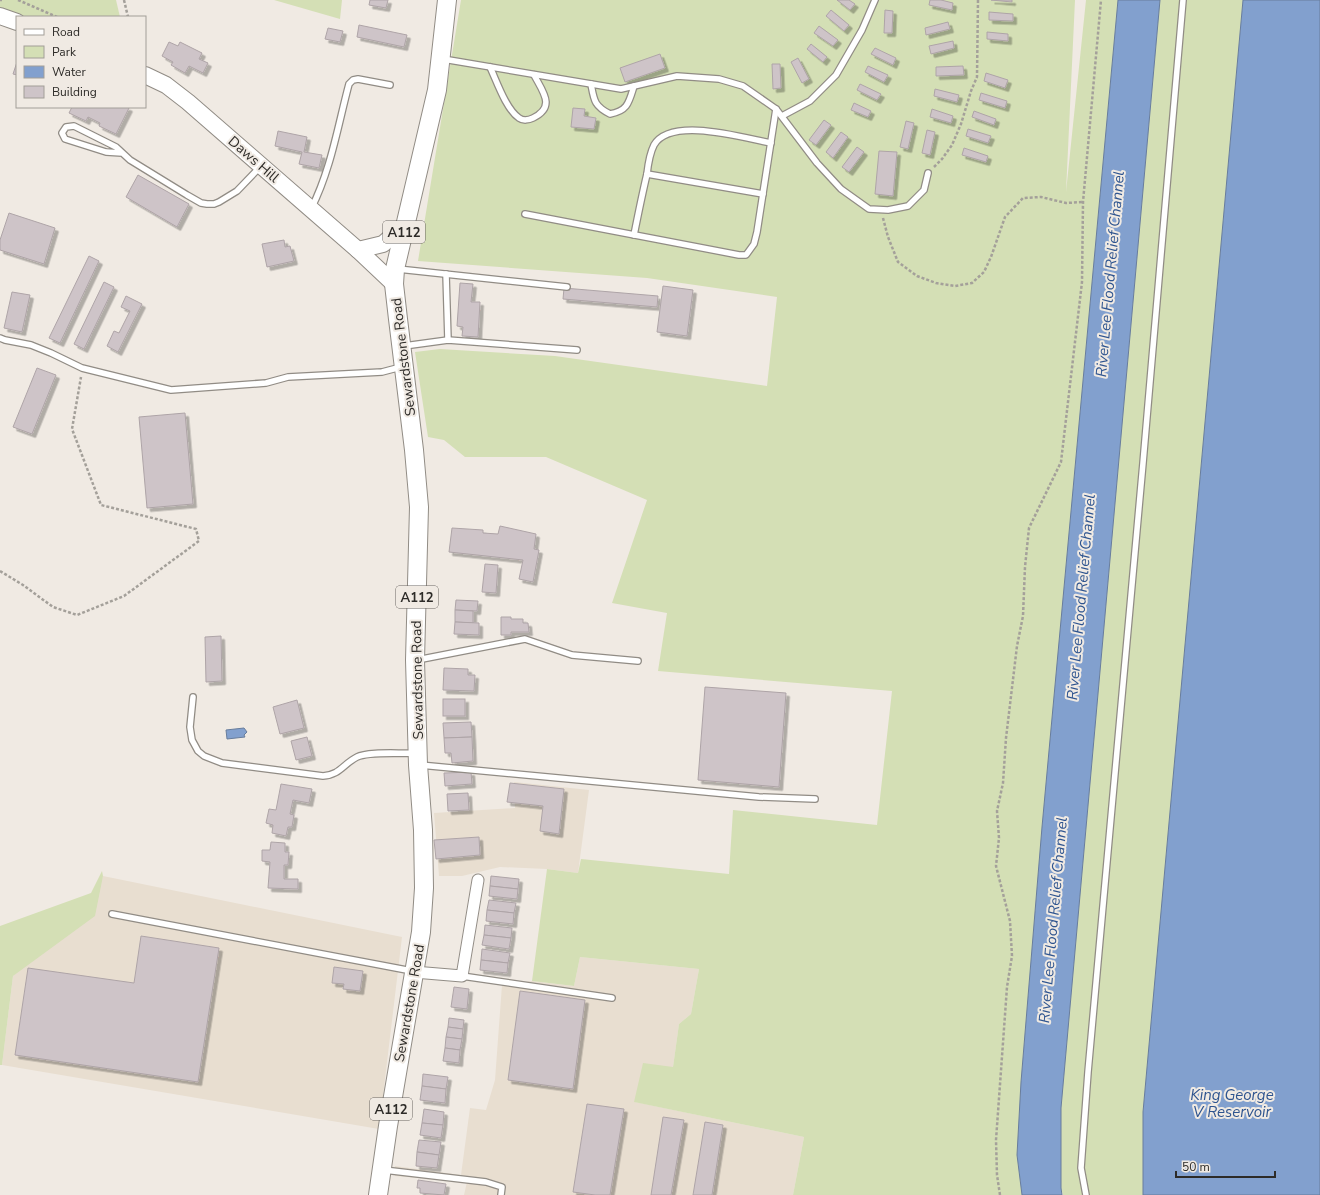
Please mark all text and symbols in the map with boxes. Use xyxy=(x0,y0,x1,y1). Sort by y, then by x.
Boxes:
legend xyxy=(16,16,146,108)
text: Road xyxy=(52,24,80,40)
text: Park xyxy=(52,44,77,60)
text: Water xyxy=(52,64,86,80)
text: Building xyxy=(52,84,97,100)
street label: Daws Hill xyxy=(224,132,284,187)
water label: River Lee Flood Relief Channel xyxy=(1091,170,1129,378)
road number: A112 xyxy=(383,221,425,243)
street label: Sewardstone Road xyxy=(387,297,420,417)
water label: River Lee Flood Relief Channel xyxy=(1062,493,1100,701)
road number: A112 xyxy=(396,586,438,608)
street label: Sewardstone Road xyxy=(407,620,428,740)
water label: River Lee Flood Relief Channel xyxy=(1034,816,1072,1024)
street label: Sewardstone Road xyxy=(390,943,429,1063)
water label: King George V Reservoir xyxy=(1190,1085,1274,1122)
road number: A112 xyxy=(370,1098,412,1120)
scale bar xyxy=(1176,1153,1275,1179)
text: 50 m xyxy=(1182,1159,1210,1175)

